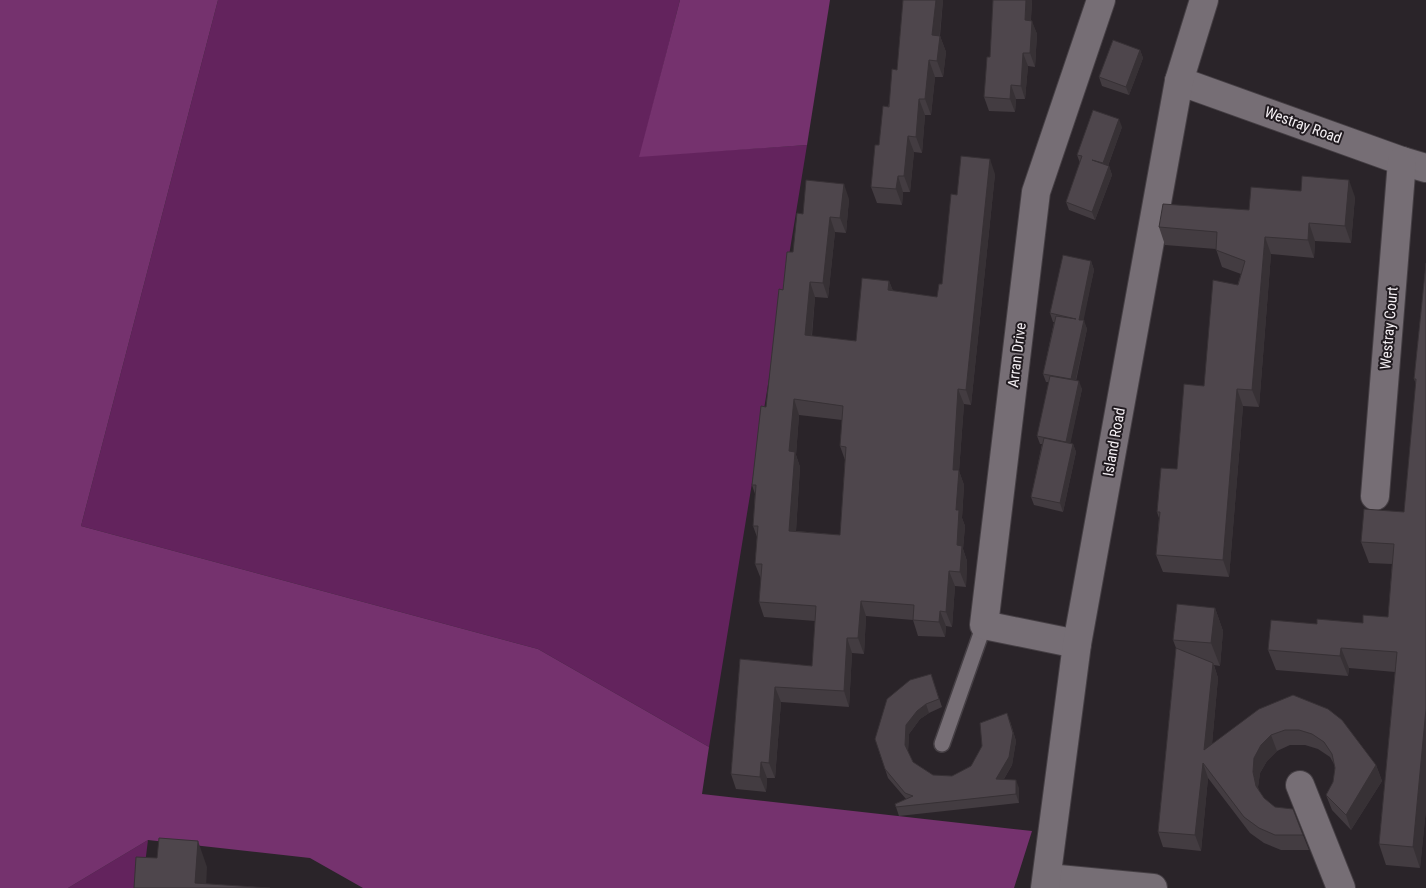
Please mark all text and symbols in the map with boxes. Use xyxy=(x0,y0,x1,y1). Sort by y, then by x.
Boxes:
street label: Westray Road xyxy=(1262,103,1344,147)
street label: Westray Court xyxy=(1376,286,1402,370)
street label: Arran Drive xyxy=(1004,321,1030,389)
street label: Island Road xyxy=(1099,406,1129,478)

